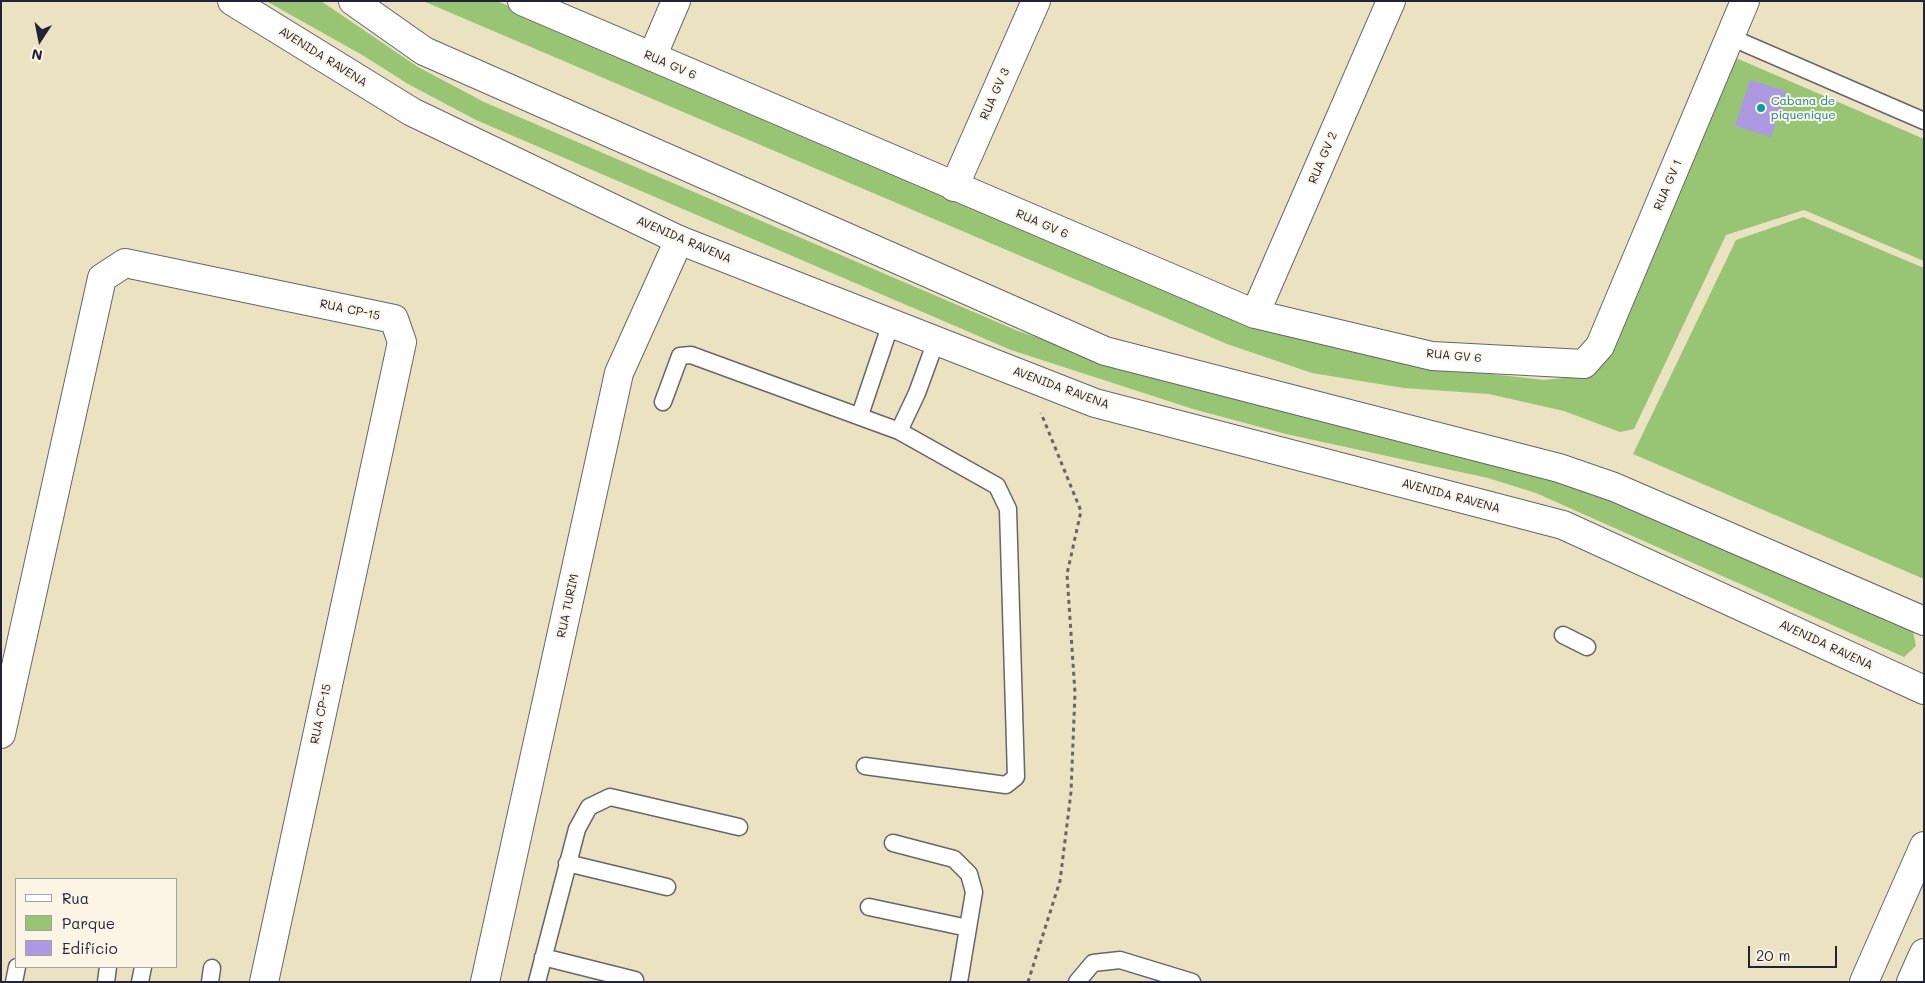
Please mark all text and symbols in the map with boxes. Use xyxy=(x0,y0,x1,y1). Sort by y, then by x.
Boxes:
north arrow xyxy=(15,15,65,65)
street label: AVENIDA RAVENA xyxy=(276,24,370,90)
text: N xyxy=(30,45,44,66)
street label: RUA GV 6 xyxy=(642,48,698,82)
street label: RUA GV 3 xyxy=(977,66,1013,122)
place label: Cabana de piquenique xyxy=(1771,94,1836,122)
marker: Cabana de piquenique xyxy=(1755,102,1767,114)
street label: RUA GV 2 xyxy=(1306,130,1340,186)
street label: RUA GV 1 xyxy=(1651,157,1685,213)
street label: RUA GV 6 xyxy=(1014,207,1070,241)
street label: AVENIDA RAVENA xyxy=(634,214,734,266)
street label: RUA CP-15 xyxy=(319,297,381,323)
street label: RUA GV 6 xyxy=(1426,346,1482,366)
street label: AVENIDA RAVENA xyxy=(1011,364,1111,412)
street label: AVENIDA RAVENA xyxy=(1400,476,1502,516)
street label: RUA TURIM xyxy=(554,573,582,639)
street label: AVENIDA RAVENA xyxy=(1777,617,1875,673)
street label: RUA CP-15 xyxy=(308,683,334,745)
legend xyxy=(15,878,178,968)
text: Rua xyxy=(62,888,89,908)
text: Parque xyxy=(62,913,115,933)
scale bar xyxy=(1750,936,1839,968)
text: Edifício xyxy=(62,938,118,958)
text: 20 m xyxy=(1756,945,1790,965)

